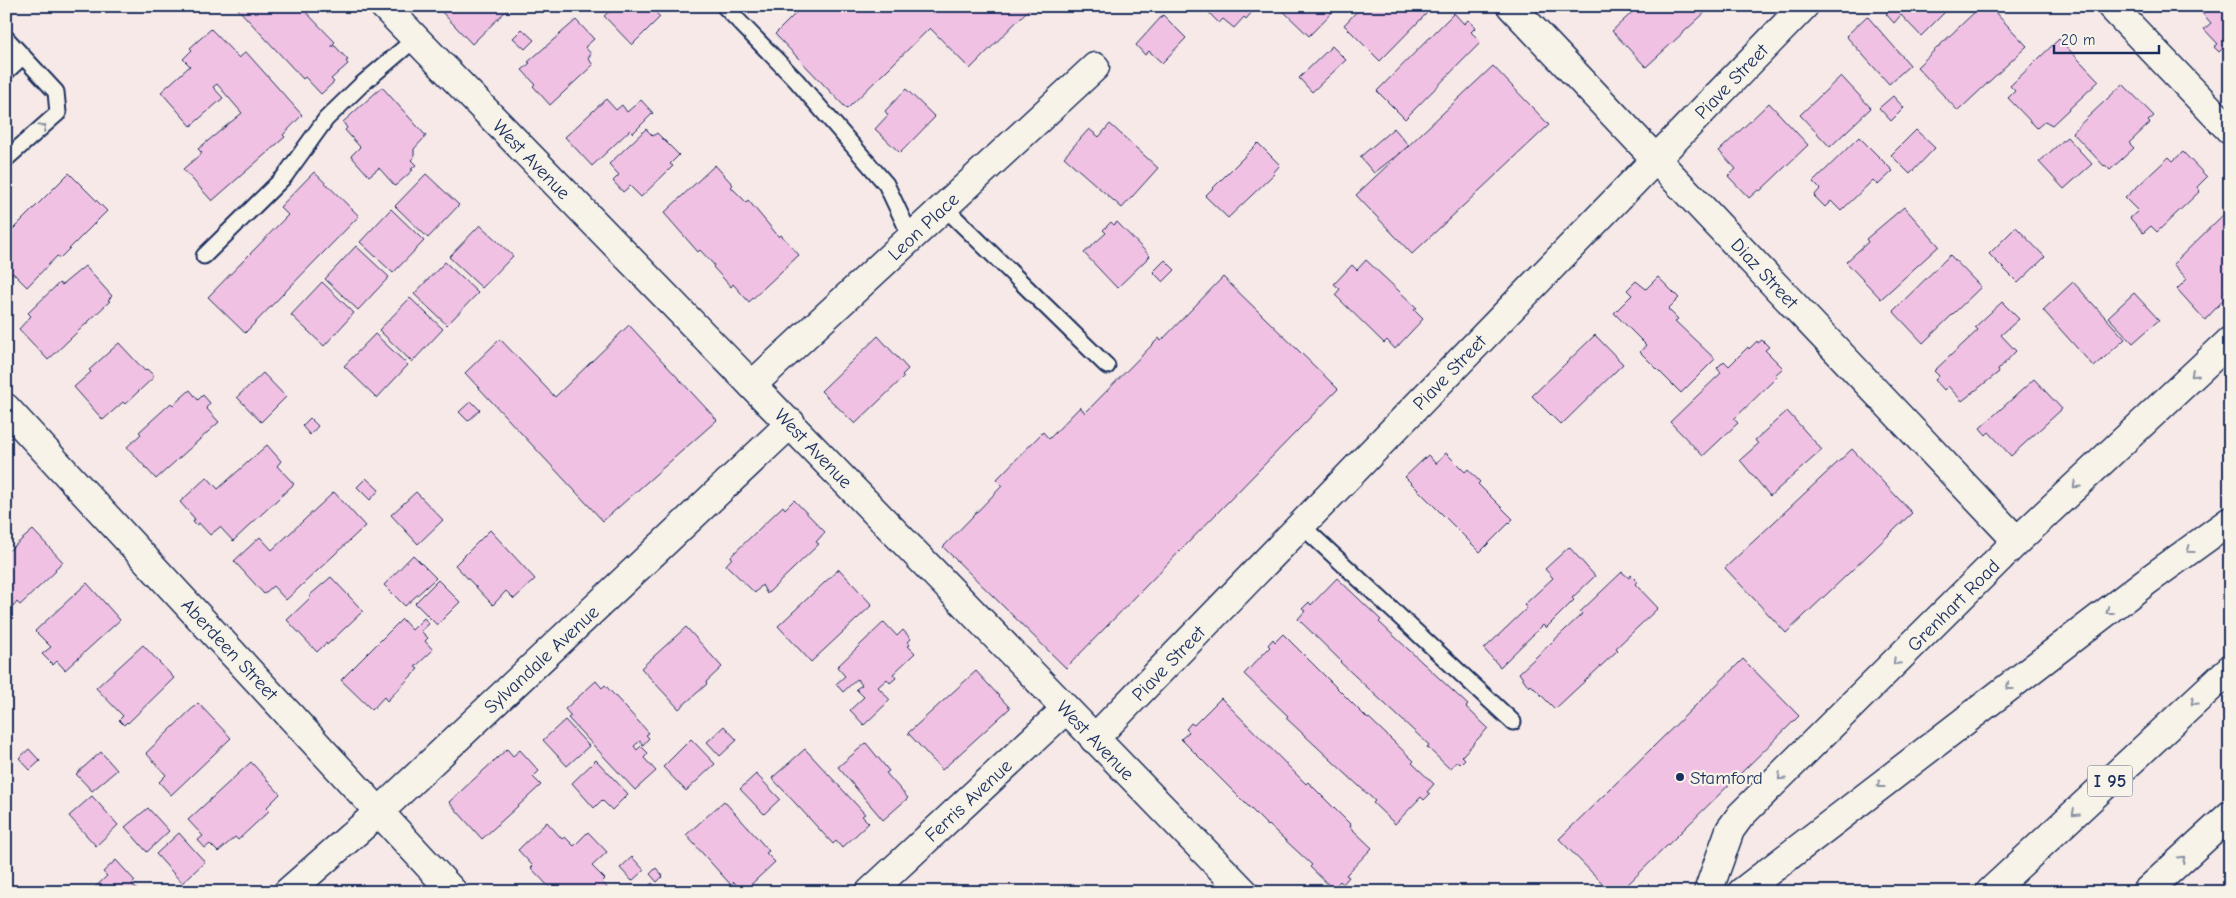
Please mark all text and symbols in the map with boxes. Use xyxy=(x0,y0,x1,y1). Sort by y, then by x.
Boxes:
scale bar xyxy=(2054,22,2158,54)
text: 20 m xyxy=(2061,31,2095,49)
street label: Piave Street xyxy=(1691,39,1773,124)
street label: West Avenue xyxy=(488,115,575,204)
one-way arrow xyxy=(37,123,46,132)
street label: Leon Place xyxy=(884,188,964,265)
street label: Diaz Street xyxy=(1726,234,1803,314)
street label: Piave Street xyxy=(1409,330,1491,415)
one-way arrow xyxy=(2191,368,2200,377)
street label: West Avenue xyxy=(770,404,857,493)
one-way arrow xyxy=(2072,479,2081,488)
one-way arrow xyxy=(2186,544,2196,553)
street label: Grenhart Road xyxy=(1903,555,2004,656)
street label: Aberdeen Street xyxy=(176,594,282,706)
street label: Sylvandale Avenue xyxy=(480,601,604,719)
one-way arrow xyxy=(2105,605,2114,614)
street label: Piave Street xyxy=(1128,621,1210,706)
one-way arrow xyxy=(1893,656,1902,665)
one-way arrow xyxy=(2005,681,2015,690)
street label: West Avenue xyxy=(1052,696,1139,785)
one-way arrow xyxy=(2191,697,2200,706)
street label: Ferris Avenue xyxy=(921,755,1017,847)
road number: I 95 xyxy=(2088,766,2132,796)
place label: Stamford xyxy=(1690,767,1763,789)
marker: Stamford xyxy=(1674,771,1686,783)
one-way arrow xyxy=(1777,771,1786,780)
one-way arrow xyxy=(1877,780,1886,788)
one-way arrow xyxy=(2071,807,2080,816)
one-way arrow xyxy=(2176,856,2185,865)

